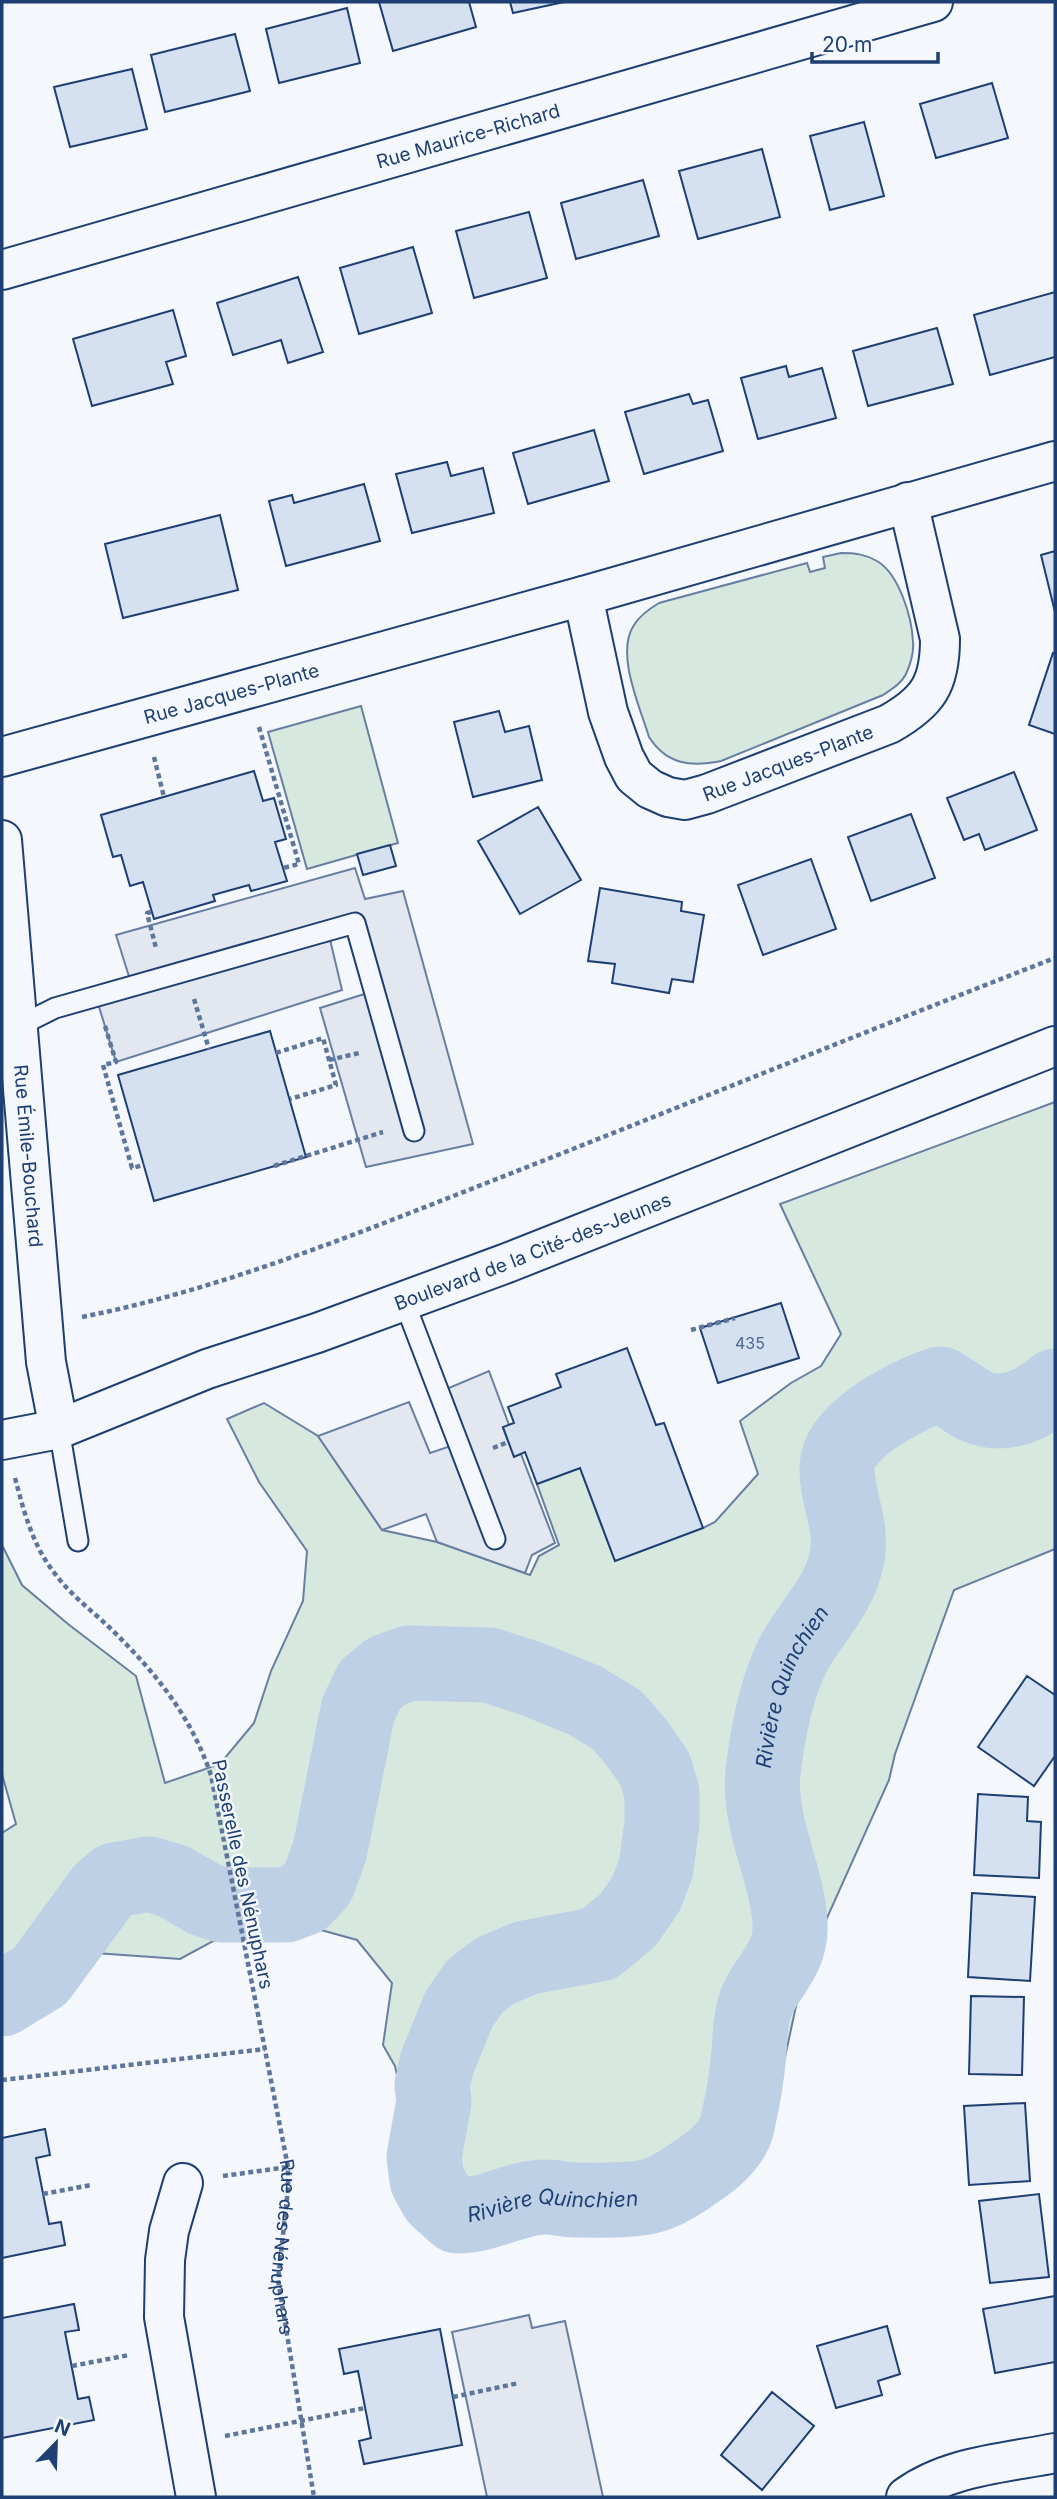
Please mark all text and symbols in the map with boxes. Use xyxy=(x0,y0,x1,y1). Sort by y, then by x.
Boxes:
scale bar xyxy=(812,21,938,65)
text: 20 m xyxy=(822,32,872,57)
street label: Rue Maurice-Richard xyxy=(374,99,563,174)
street label: Rue Jacques-Plante xyxy=(141,659,322,729)
street label: Rue Jacques-Plante xyxy=(700,720,877,807)
street label: Rue Émile-Bouchard xyxy=(9,1064,47,1248)
street label: Boulevard de la Cité-des-Jeunes xyxy=(391,1188,674,1316)
house number: 435 xyxy=(735,1333,765,1353)
water label: Rivière Quinchien xyxy=(751,1601,834,1770)
street label: Passerelle des Nénuphars xyxy=(207,1757,278,1991)
street label: Rue des Nénuphars xyxy=(266,2157,300,2336)
water label: Rivière Quinchien xyxy=(465,2184,639,2227)
north arrow xyxy=(21,2408,91,2478)
text: N xyxy=(51,2414,74,2441)

